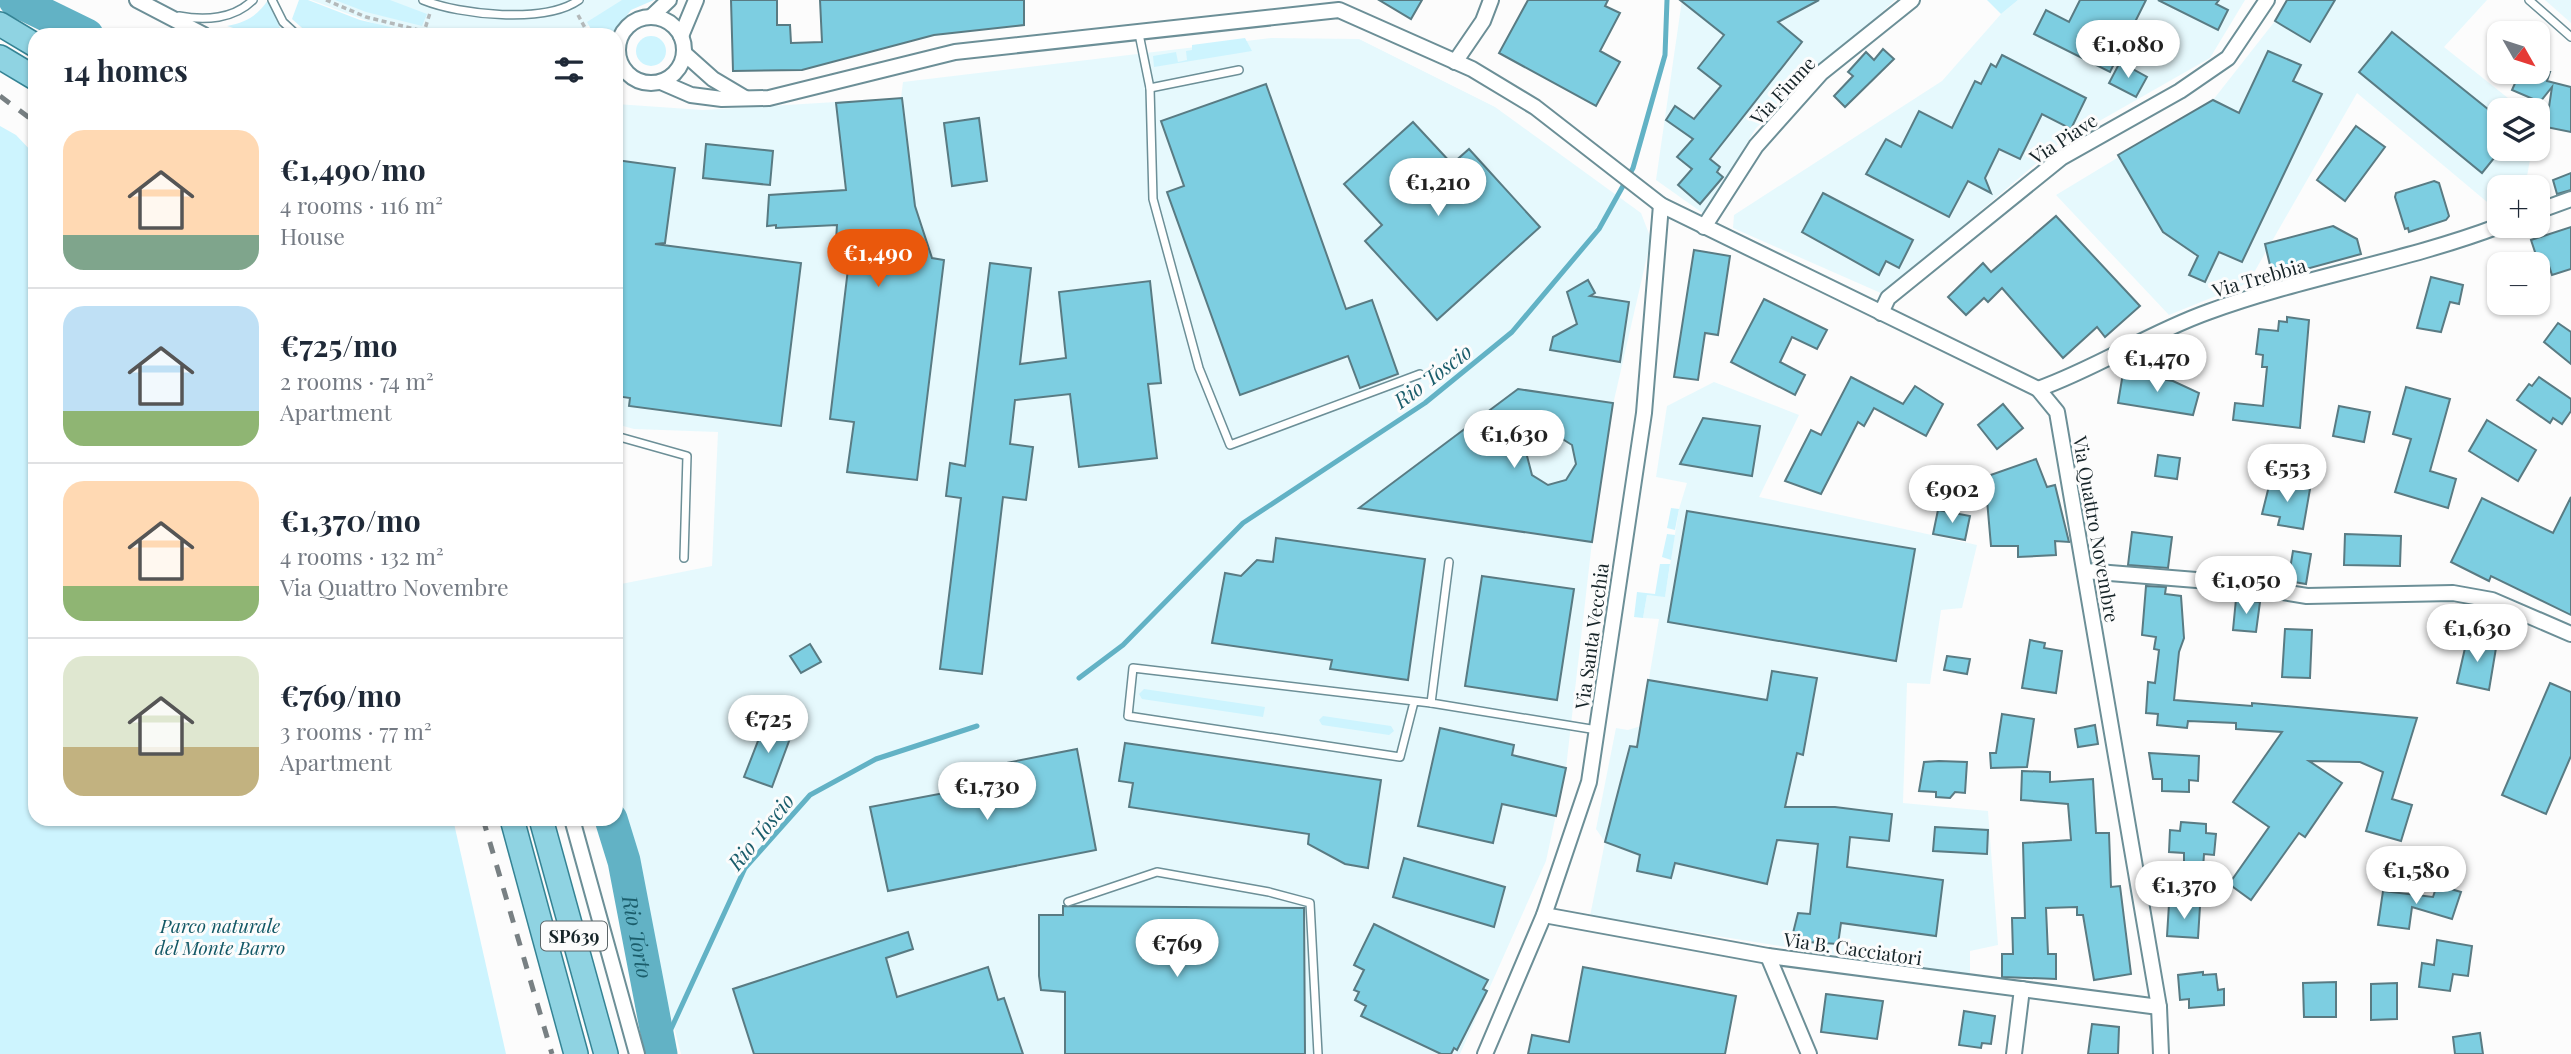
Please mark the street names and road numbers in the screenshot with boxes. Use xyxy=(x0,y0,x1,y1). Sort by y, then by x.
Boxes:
street label: Via Fiume xyxy=(1743,50,1820,131)
street label: Via Piave xyxy=(2023,106,2102,170)
street label: Via Trebbia xyxy=(2208,251,2309,303)
street label: Via Quattro Novembre xyxy=(2068,433,2126,624)
street label: Via Santa Vecchia xyxy=(1568,561,1614,712)
road number: SP639 xyxy=(541,922,607,951)
street label: Via B. Cacciatori xyxy=(1781,925,1924,971)

